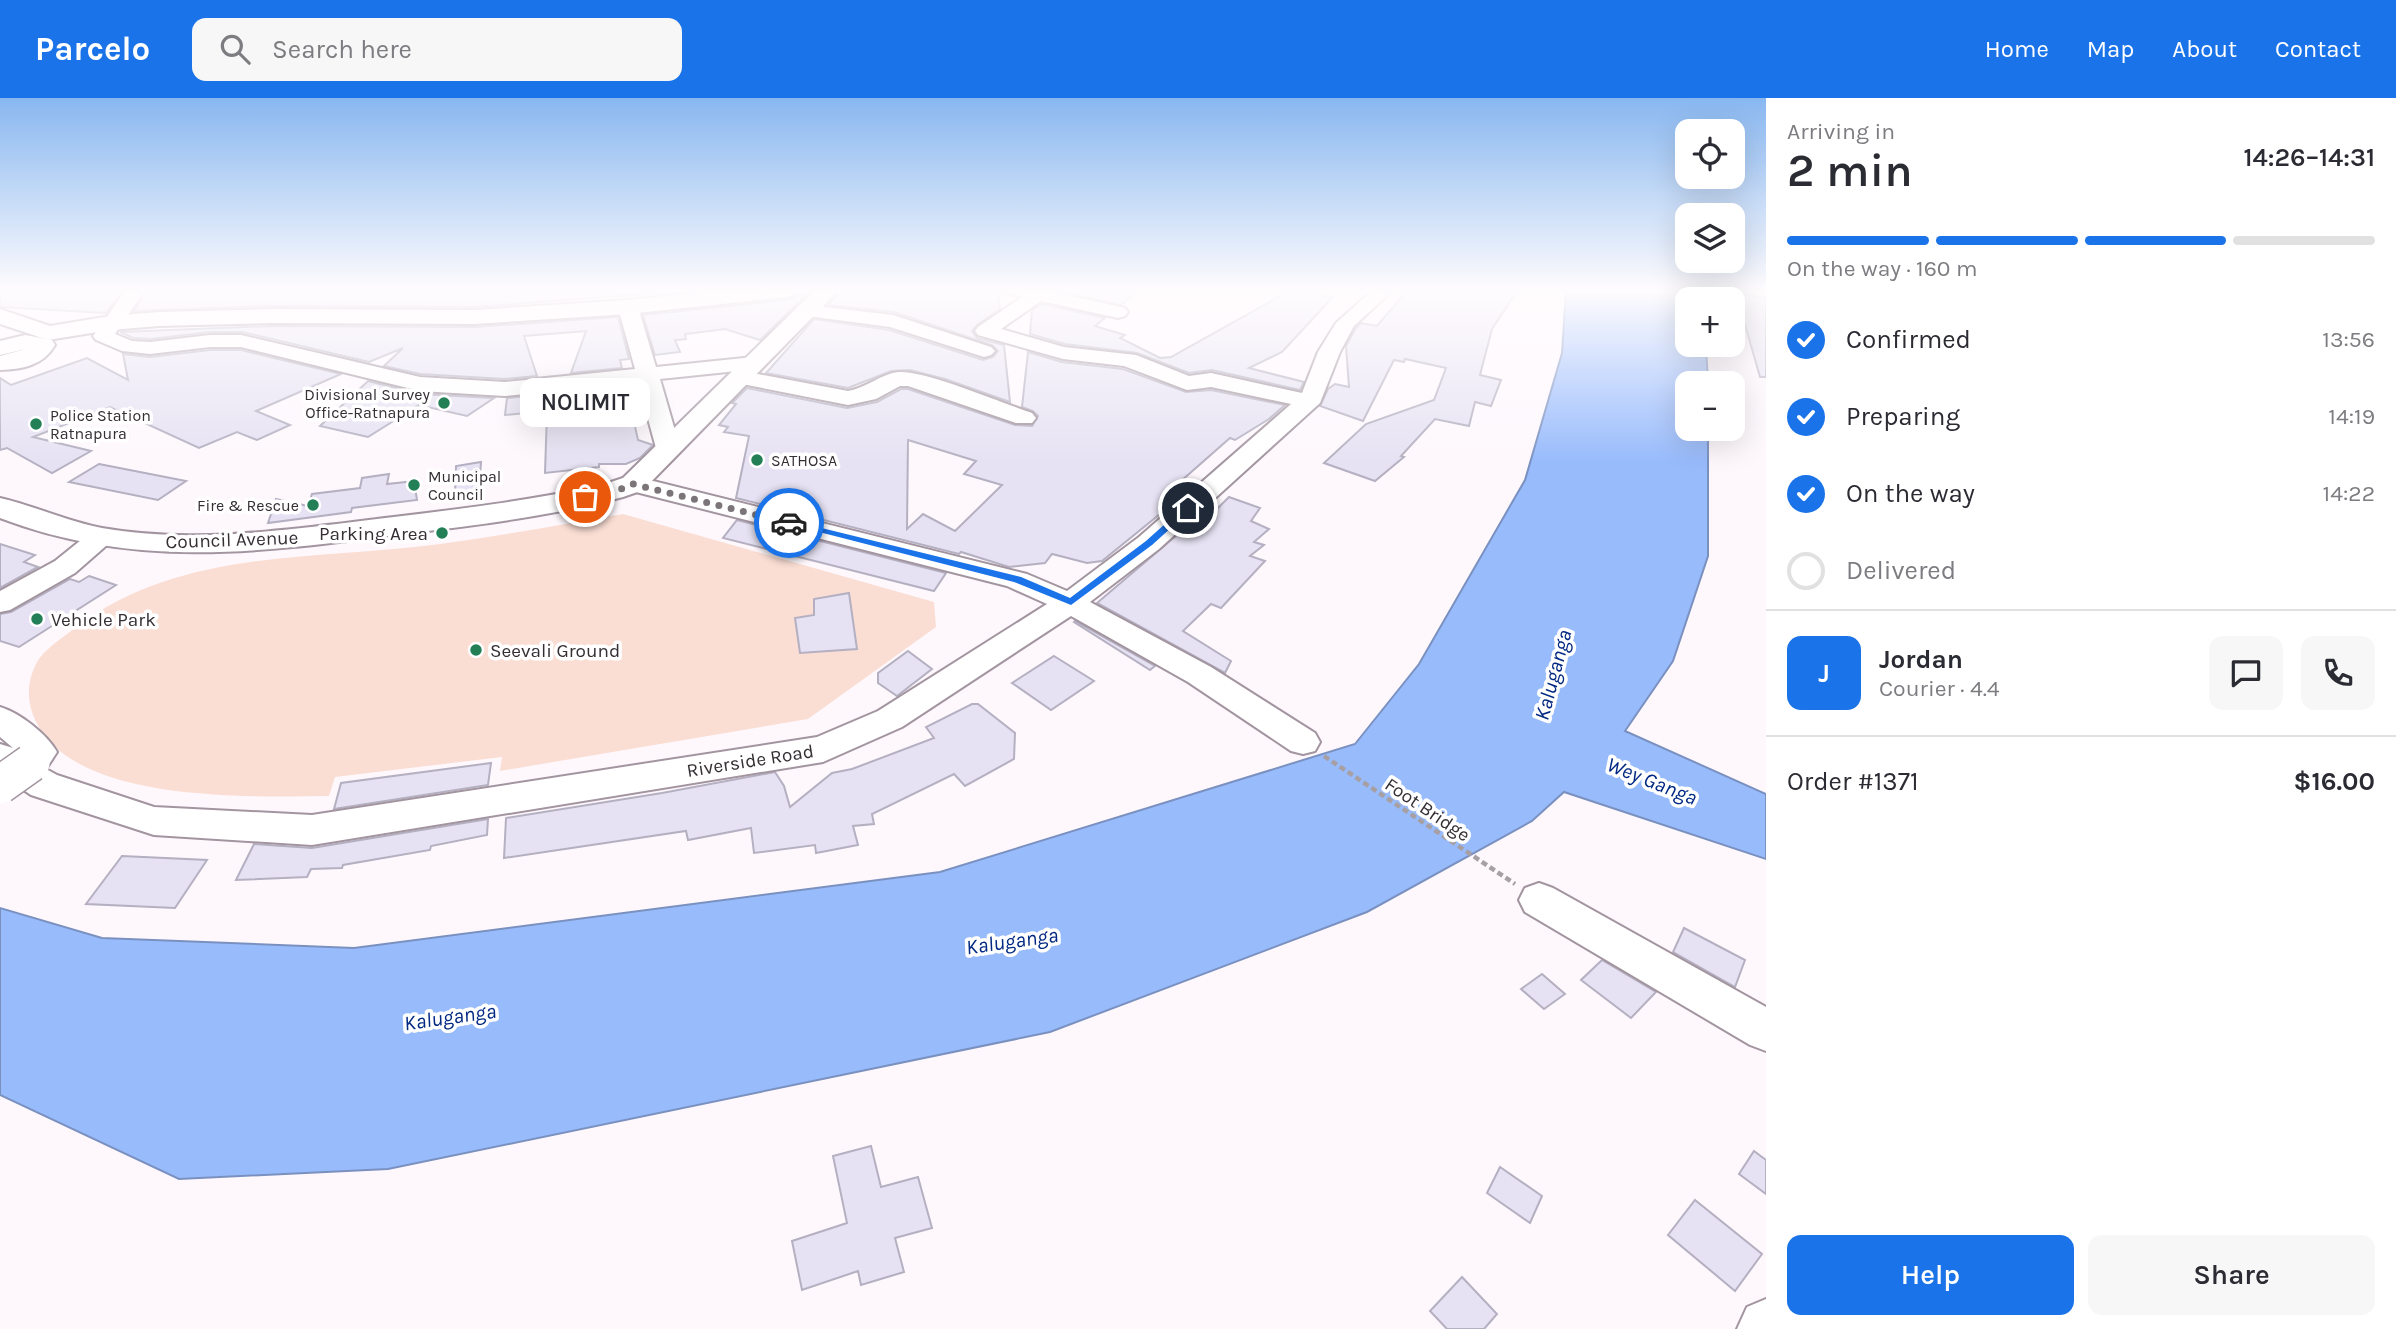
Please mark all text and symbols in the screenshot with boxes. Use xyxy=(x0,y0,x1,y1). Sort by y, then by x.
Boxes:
search box xyxy=(192,18,682,81)
text: Parcelo xyxy=(35,30,150,68)
icon: search xyxy=(216,30,254,68)
text: Search here xyxy=(272,34,412,65)
text: Home xyxy=(1985,35,2049,63)
text: Map xyxy=(2087,35,2134,63)
text: About xyxy=(2172,35,2237,63)
text: Contact xyxy=(2275,35,2361,63)
text: Arriving in xyxy=(1787,118,1895,145)
map controls xyxy=(1675,119,1745,441)
button: locate xyxy=(1675,119,1745,189)
text: 14:26–14:31 xyxy=(2244,142,2375,173)
text: 2 min xyxy=(1787,144,1913,198)
button: layers xyxy=(1675,203,1745,273)
text: On the way · 160 m xyxy=(1787,255,1977,282)
button: + xyxy=(1675,287,1745,357)
icon: check xyxy=(1787,321,1825,359)
text: Confirmed xyxy=(1846,324,1971,355)
text: 13:56 xyxy=(2322,326,2375,353)
button: − xyxy=(1675,371,1745,441)
callout: NOLIMIT xyxy=(520,378,650,427)
place label: Divisional Survey Office-Ratnapura xyxy=(304,385,431,422)
text: NOLIMIT xyxy=(541,389,629,416)
marker: Divisional Survey Office-Ratnapura xyxy=(436,395,452,411)
icon: check xyxy=(1787,398,1825,436)
text: Preparing xyxy=(1846,401,1960,432)
text: 14:19 xyxy=(2328,403,2375,430)
place label: Police Station Ratnapura xyxy=(50,406,151,443)
marker: Police Station Ratnapura xyxy=(28,416,44,432)
place label: SATHOSA xyxy=(771,451,837,470)
marker: SATHOSA xyxy=(749,452,765,468)
place label: Municipal Council xyxy=(428,467,501,504)
pin xyxy=(555,467,615,527)
icon: check xyxy=(1787,475,1825,513)
marker: Municipal Council xyxy=(406,477,422,493)
icon: bag xyxy=(566,478,604,516)
pin xyxy=(1158,478,1218,538)
text: On the way xyxy=(1846,478,1975,509)
text: 14:22 xyxy=(2323,480,2375,507)
courier xyxy=(754,488,824,558)
icon: home xyxy=(1169,489,1207,527)
place label: Fire & Rescue xyxy=(197,496,299,515)
marker: Fire & Rescue xyxy=(305,497,321,513)
icon: car xyxy=(770,504,808,542)
place label: Parking Area xyxy=(319,523,428,545)
marker: Parking Area xyxy=(434,525,450,541)
street label: Council Avenue xyxy=(165,527,299,553)
text: Delivered xyxy=(1846,555,1956,586)
place label: Vehicle Park xyxy=(51,609,156,631)
marker: Vehicle Park xyxy=(29,611,45,627)
water label: Kaluganga xyxy=(1529,627,1577,723)
button: chat xyxy=(2209,636,2283,710)
button: phone xyxy=(2301,636,2375,710)
place label: Seevali Ground xyxy=(490,640,620,662)
marker: Seevali Ground xyxy=(468,642,484,658)
text: Jordan xyxy=(1879,644,1963,675)
text: J xyxy=(1818,658,1830,689)
text: Courier · 4.4 xyxy=(1879,675,2000,702)
street label: Riverside Road xyxy=(685,740,815,782)
water label: Wey Ganga xyxy=(1603,752,1701,810)
text: Order #1371 xyxy=(1787,766,1919,797)
text: $16.00 xyxy=(2294,766,2375,797)
street label: Foot Bridge xyxy=(1381,773,1474,846)
water label: Kaluganga xyxy=(964,923,1060,959)
water label: Kaluganga xyxy=(402,999,498,1035)
button: Help xyxy=(1787,1235,2074,1315)
button: Share xyxy=(2088,1235,2375,1315)

